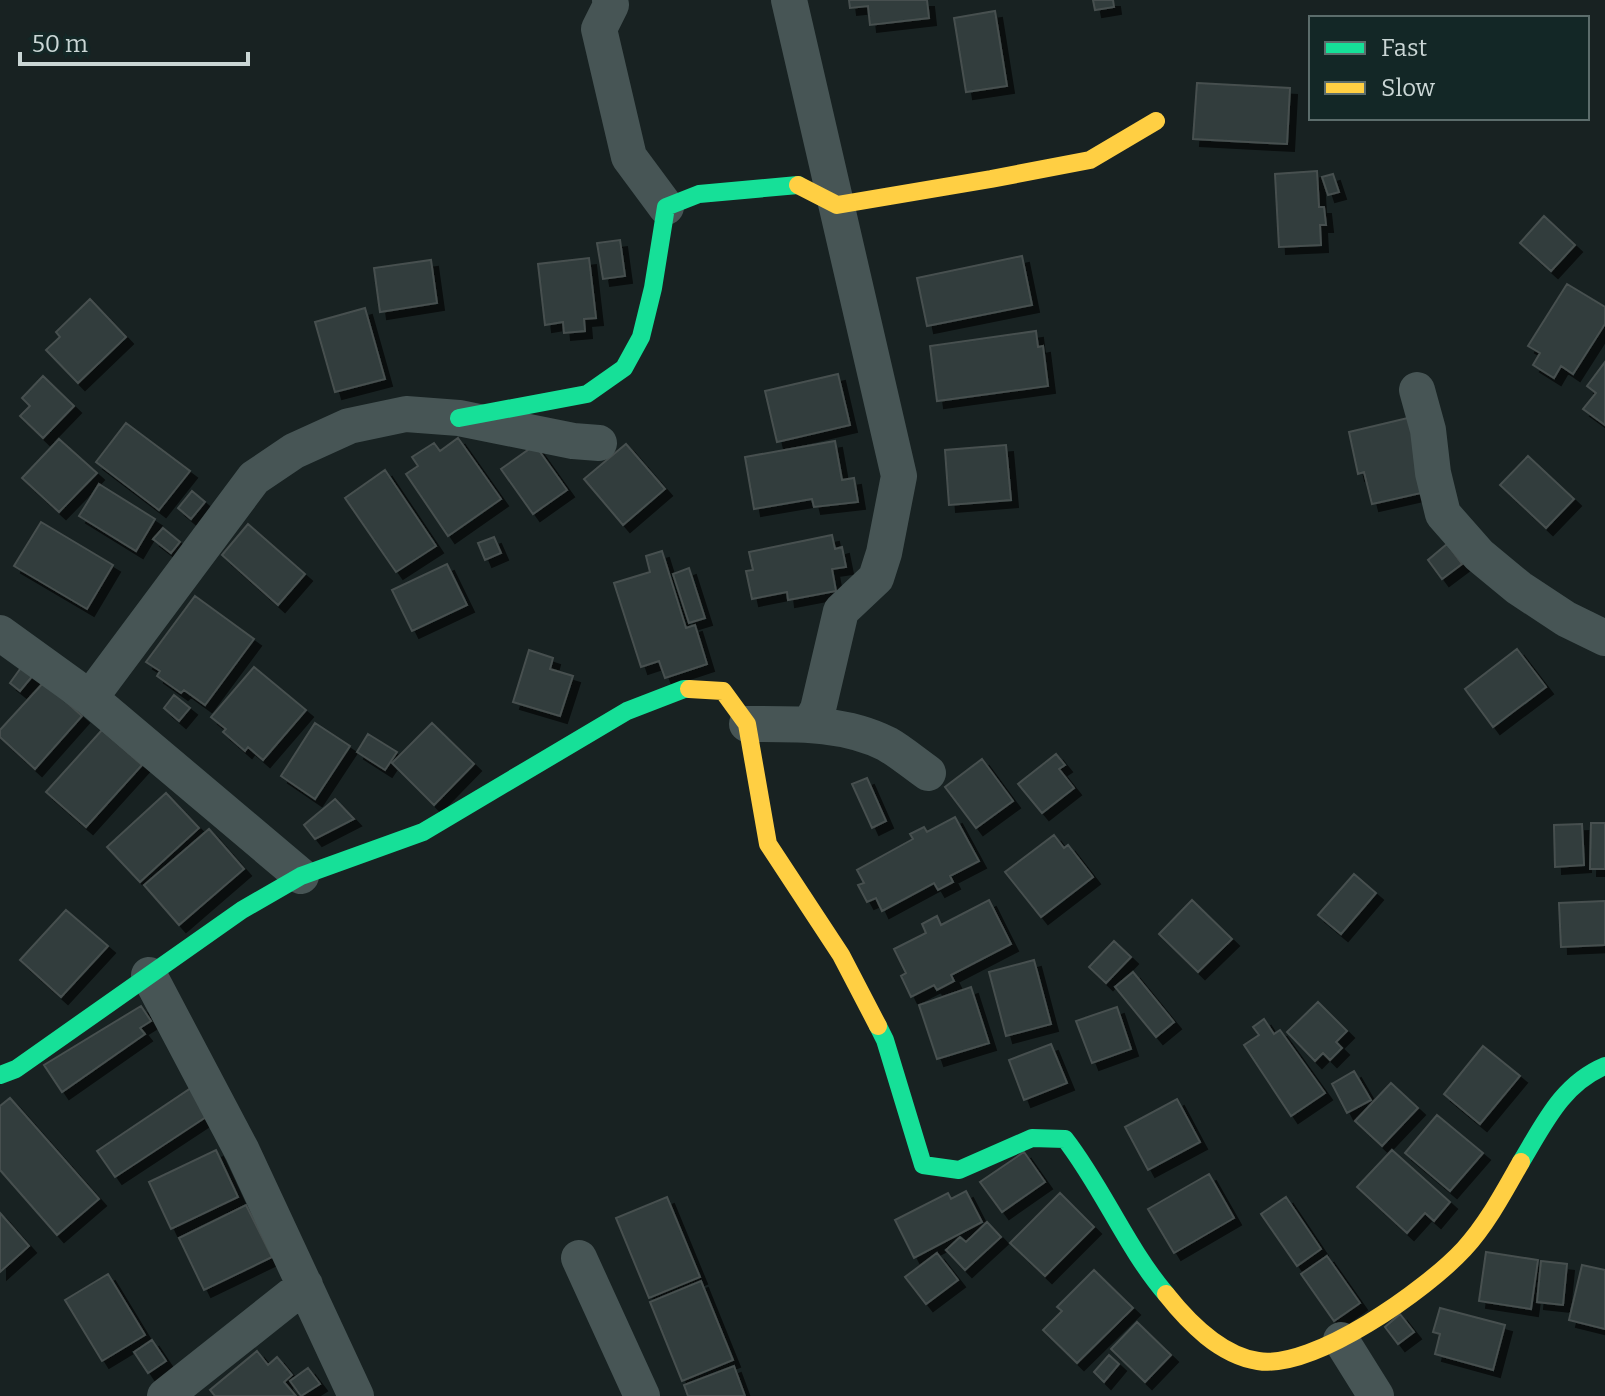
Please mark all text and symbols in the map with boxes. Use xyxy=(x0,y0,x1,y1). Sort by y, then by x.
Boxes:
scale bar xyxy=(20,16,248,66)
legend xyxy=(1309,16,1589,120)
text: 50 m xyxy=(32,30,88,58)
text: Fast xyxy=(1381,34,1427,62)
text: Slow xyxy=(1381,74,1436,102)

